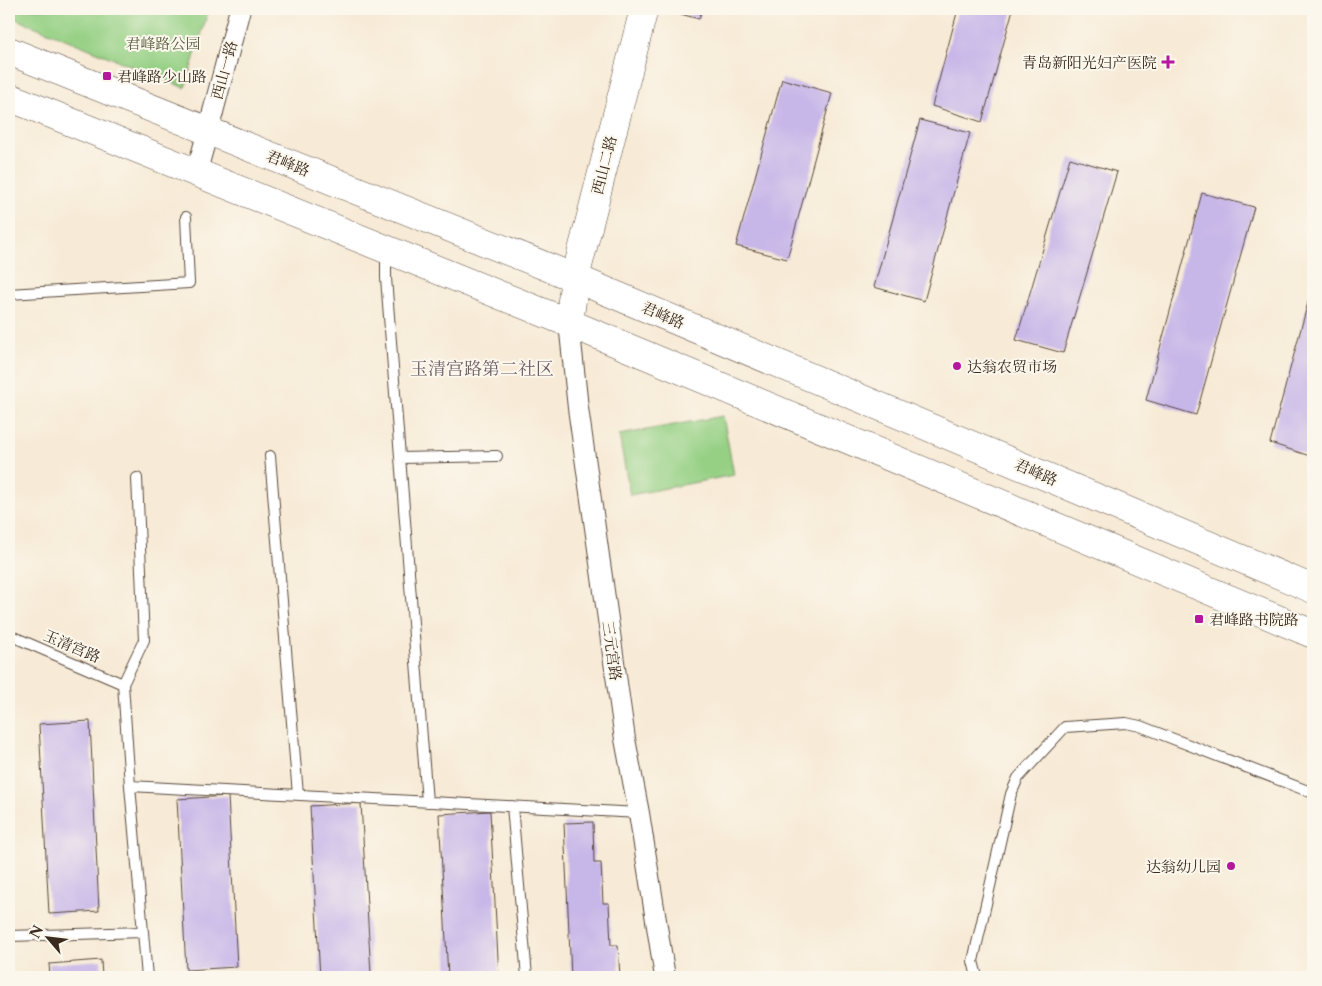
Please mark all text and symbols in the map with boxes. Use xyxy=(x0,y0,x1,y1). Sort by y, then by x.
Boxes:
park label: 君峰路公园 xyxy=(125,34,201,53)
street label: 西山一路 xyxy=(207,39,241,101)
place label: 青岛新阳光妇产医院 xyxy=(1022,53,1157,72)
marker: 青岛新阳光妇产医院 xyxy=(1161,55,1175,69)
place label: 君峰路少山路 xyxy=(117,67,207,86)
marker: 君峰路少山路 xyxy=(101,70,113,82)
street label: 西山二路 xyxy=(588,134,620,196)
street label: 君峰路 xyxy=(264,146,312,180)
street label: 君峰路 xyxy=(639,297,687,333)
place label: 达翁农贸市场 xyxy=(967,357,1057,376)
district label: 玉清宫路第二社区 xyxy=(410,358,554,380)
marker: 达翁农贸市场 xyxy=(951,360,963,372)
street label: 君峰路 xyxy=(1012,454,1060,490)
place label: 君峰路书院路 xyxy=(1209,610,1299,629)
marker: 君峰路书院路 xyxy=(1193,613,1205,625)
street label: 三元宫路 xyxy=(598,620,626,682)
street label: 玉清宫路 xyxy=(41,626,103,666)
place label: 达翁幼儿园 xyxy=(1146,857,1221,876)
marker: 达翁幼儿园 xyxy=(1225,860,1237,872)
north arrow xyxy=(22,914,72,964)
text: N xyxy=(26,922,47,941)

